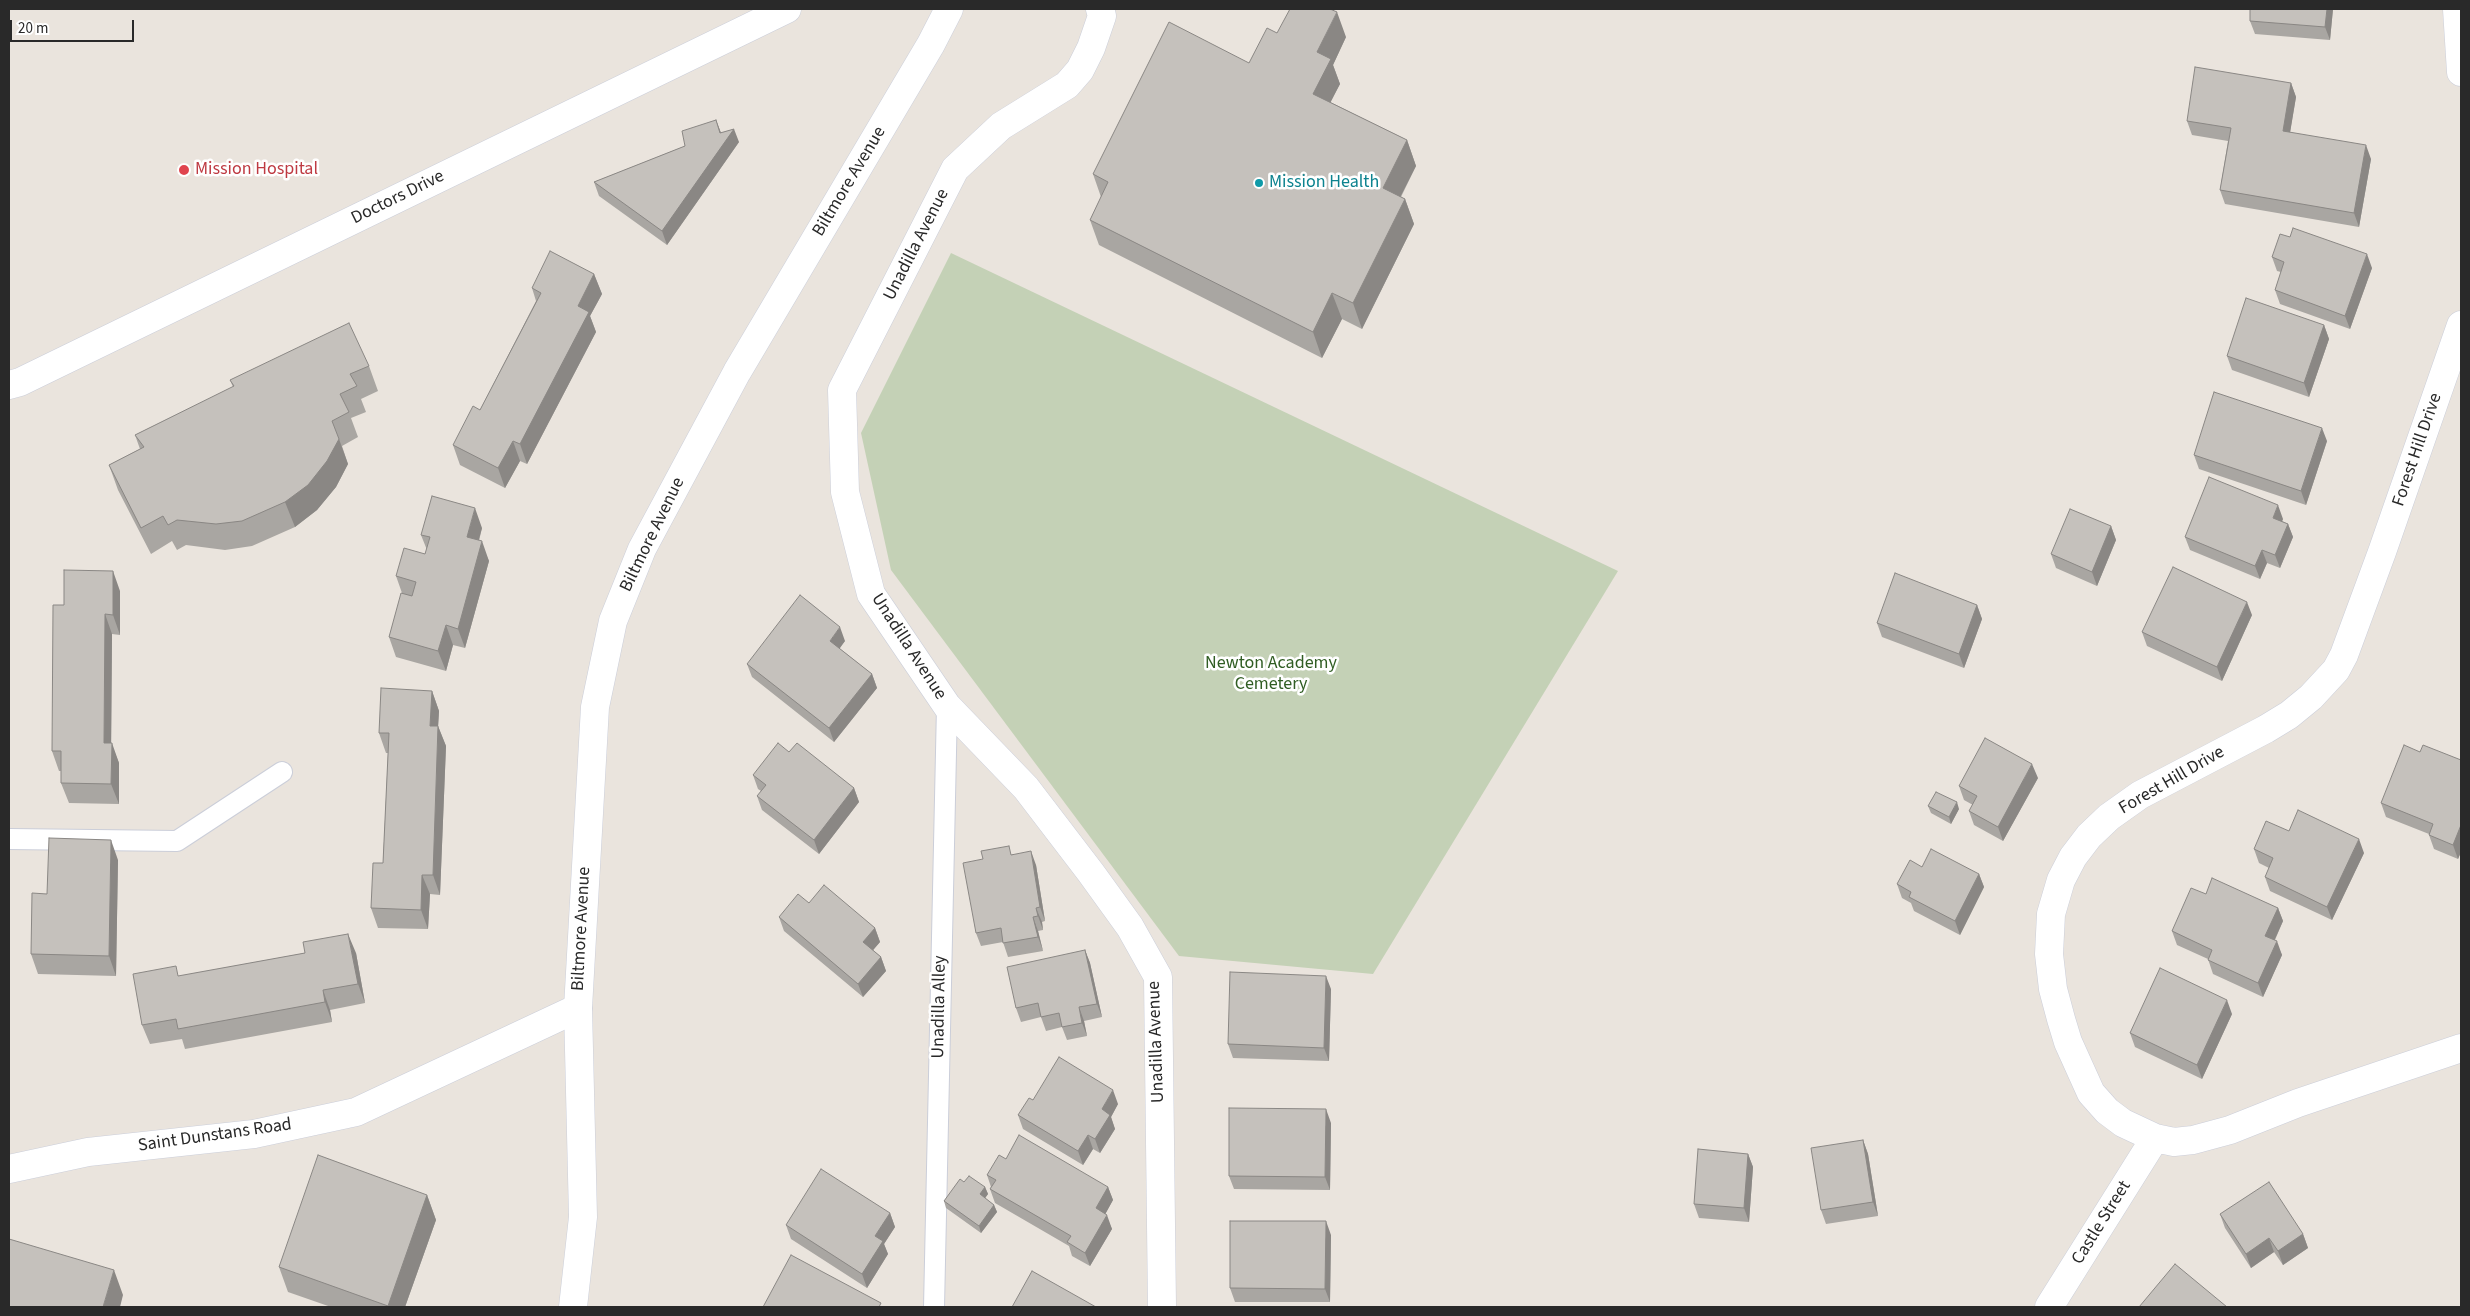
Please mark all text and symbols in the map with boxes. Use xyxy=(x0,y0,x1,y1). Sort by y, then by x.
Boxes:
scale bar xyxy=(12,10,136,42)
text: 20 m xyxy=(18,18,48,39)
street label: Biltmore Avenue xyxy=(809,123,891,241)
place label: Mission Hospital xyxy=(195,159,318,181)
marker: Mission Hospital xyxy=(177,163,191,177)
street label: Doctors Drive xyxy=(348,166,448,230)
place label: Mission Health xyxy=(1269,172,1379,194)
marker: Mission Health xyxy=(1253,177,1265,189)
street label: Unadilla Avenue xyxy=(880,186,954,304)
street label: Forest Hill Drive xyxy=(2389,391,2447,509)
street label: Biltmore Avenue xyxy=(616,474,690,596)
street label: Unadilla Avenue xyxy=(866,590,950,704)
park label: Newton Academy Cemetery xyxy=(1205,653,1337,696)
street label: Forest Hill Drive xyxy=(2115,742,2229,820)
street label: Biltmore Avenue xyxy=(568,866,596,992)
street label: Unadilla Alley xyxy=(928,955,952,1059)
street label: Unadilla Avenue xyxy=(1144,981,1170,1103)
street label: Saint Dunstans Road xyxy=(137,1115,293,1157)
street label: Castle Street xyxy=(2068,1177,2136,1269)

